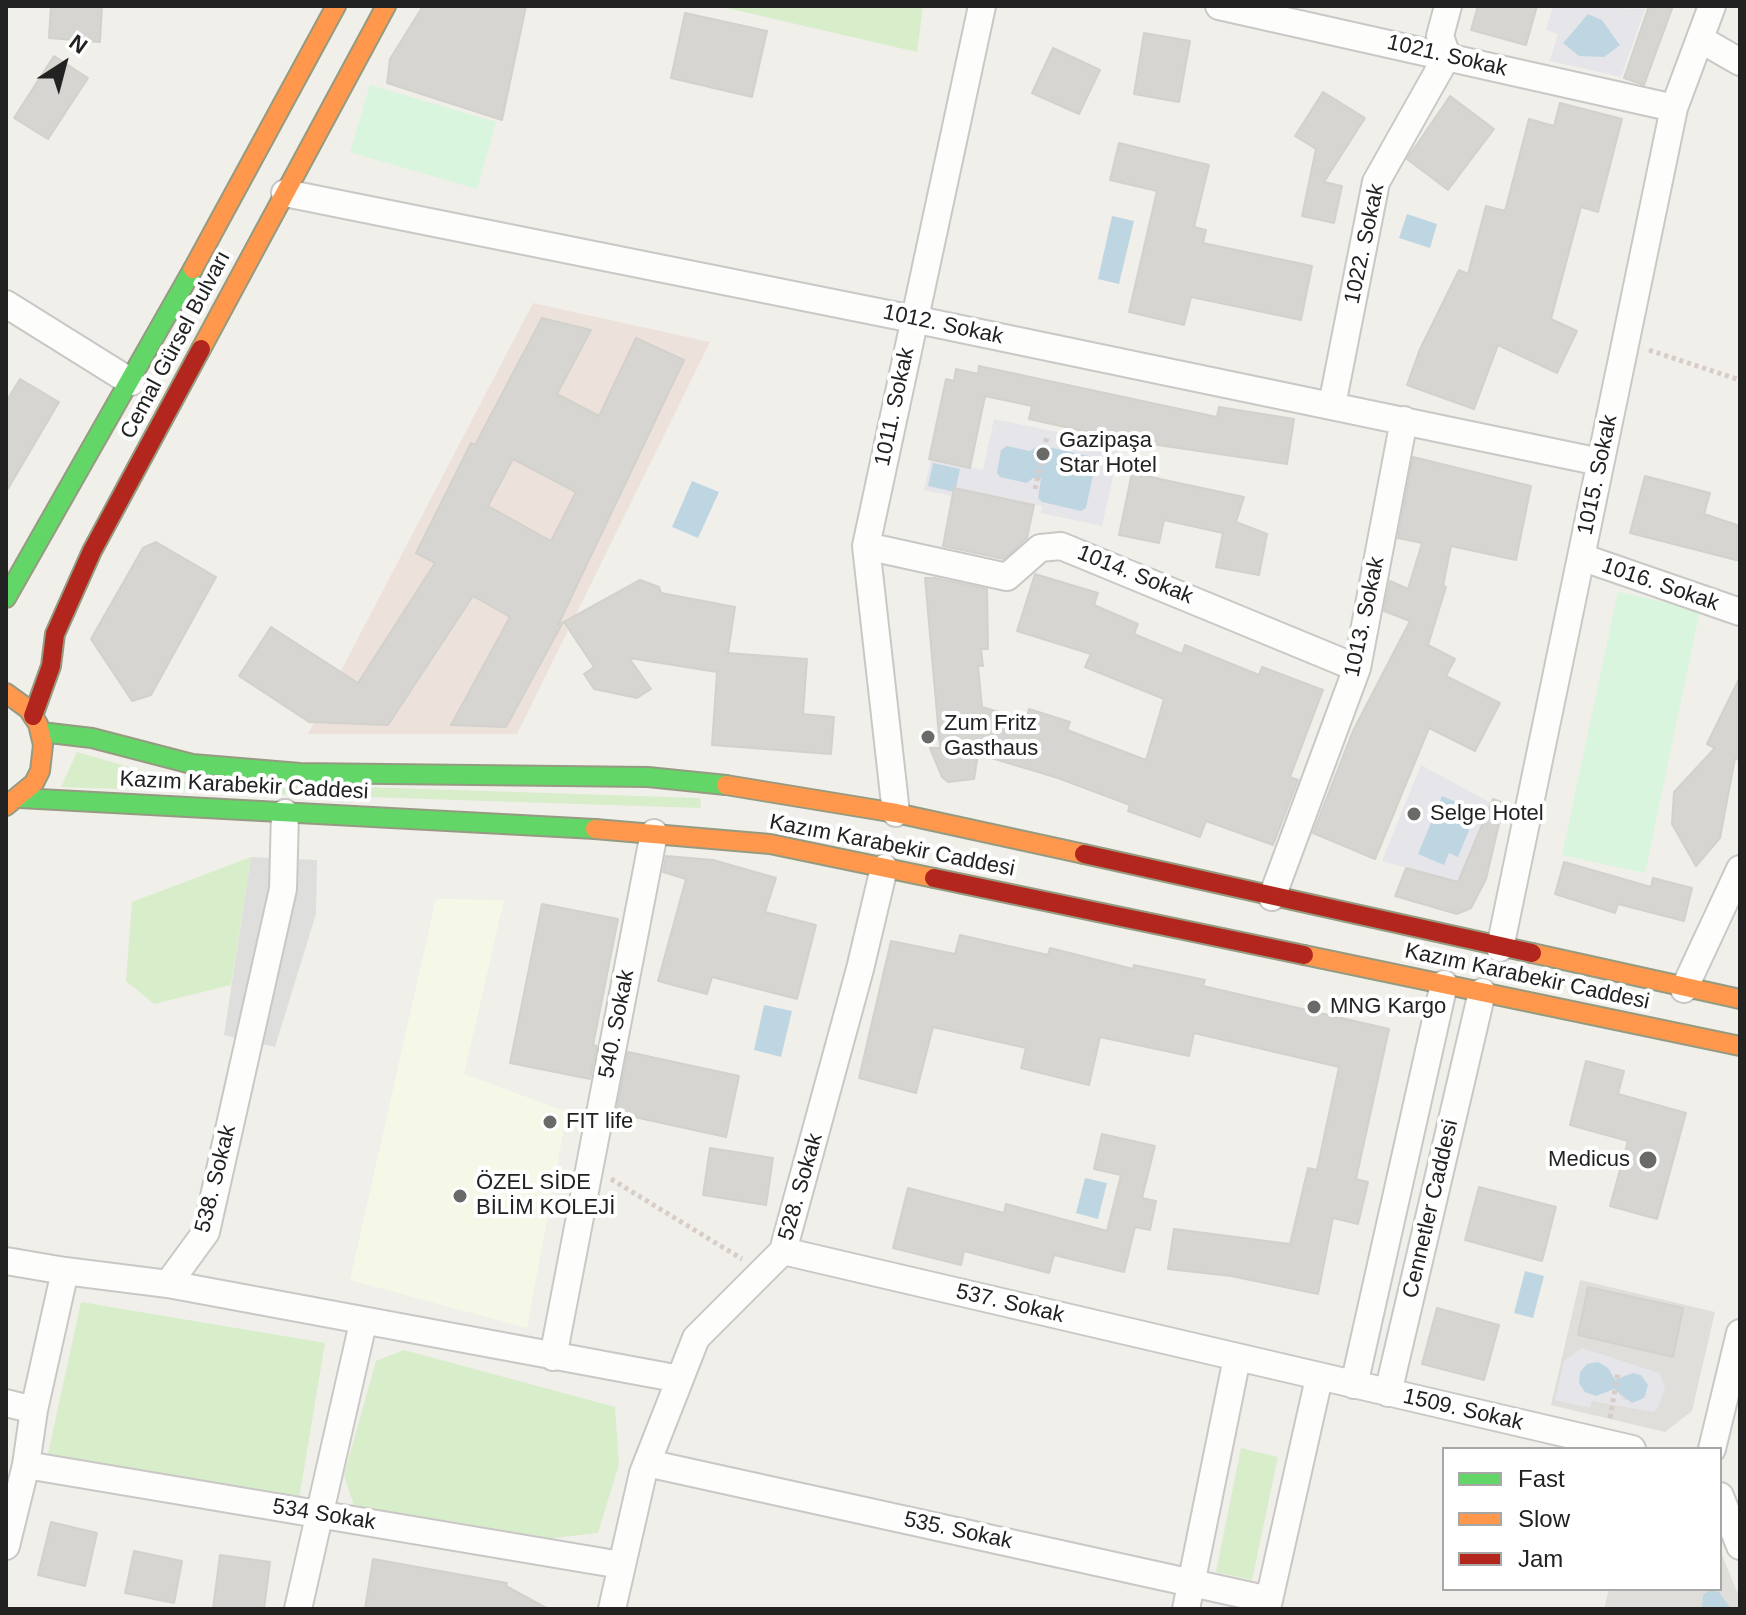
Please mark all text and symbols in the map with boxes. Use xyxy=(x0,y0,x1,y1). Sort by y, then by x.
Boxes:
north arrow xyxy=(24,24,104,104)
text: N xyxy=(65,29,92,59)
street label: 1021. Sokak xyxy=(1384,29,1510,83)
street label: 1022. Sokak xyxy=(1339,181,1391,307)
street label: Cemal Gürsel Bulvarı xyxy=(115,247,237,443)
street label: 1012. Sokak xyxy=(880,299,1006,351)
street label: 1011. Sokak xyxy=(870,345,920,469)
street label: 1015. Sokak xyxy=(1572,412,1624,538)
place label: Gazipaşa Star Hotel xyxy=(1059,428,1157,480)
marker: Gazipaşa Star Hotel xyxy=(1034,445,1052,463)
street label: 1014. Sokak xyxy=(1073,540,1197,610)
street label: 1016. Sokak xyxy=(1598,553,1722,617)
street label: 1013. Sokak xyxy=(1339,554,1391,680)
place label: Zum Fritz Gasthaus xyxy=(944,711,1038,762)
marker: Zum Fritz Gasthaus xyxy=(919,728,937,746)
street label: Kazım Karabekir Caddesi xyxy=(119,766,369,806)
place label: Selge Hotel xyxy=(1430,801,1544,827)
marker: Selge Hotel xyxy=(1405,805,1423,823)
street label: Kazım Karabekir Caddesi xyxy=(767,809,1017,883)
street label: Kazım Karabekir Caddesi xyxy=(1402,938,1652,1016)
street label: 540. Sokak xyxy=(594,967,640,1081)
place label: MNG Kargo xyxy=(1330,994,1446,1020)
marker: MNG Kargo xyxy=(1305,998,1323,1016)
place label: FIT life xyxy=(566,1109,633,1135)
marker: FIT life xyxy=(541,1113,559,1131)
street label: Cennetler Caddesi xyxy=(1398,1117,1464,1301)
street label: 538. Sokak xyxy=(190,1122,242,1236)
street label: 528. Sokak xyxy=(773,1130,829,1244)
place label: Medicus xyxy=(1548,1147,1630,1173)
marker: Medicus xyxy=(1637,1149,1659,1171)
place label: ÖZEL SİDE BİLİM KOLEJİ xyxy=(476,1170,615,1222)
marker: ÖZEL SİDE BİLİM KOLEJİ xyxy=(451,1187,469,1205)
street label: 537. Sokak xyxy=(953,1279,1067,1329)
street label: 1509. Sokak xyxy=(1400,1383,1526,1437)
legend xyxy=(1442,1447,1722,1591)
text: Fast xyxy=(1518,1465,1565,1492)
street label: 534 Sokak xyxy=(271,1494,377,1536)
text: Slow xyxy=(1518,1505,1570,1532)
street label: 535. Sokak xyxy=(901,1507,1015,1555)
text: Jam xyxy=(1518,1545,1563,1572)

